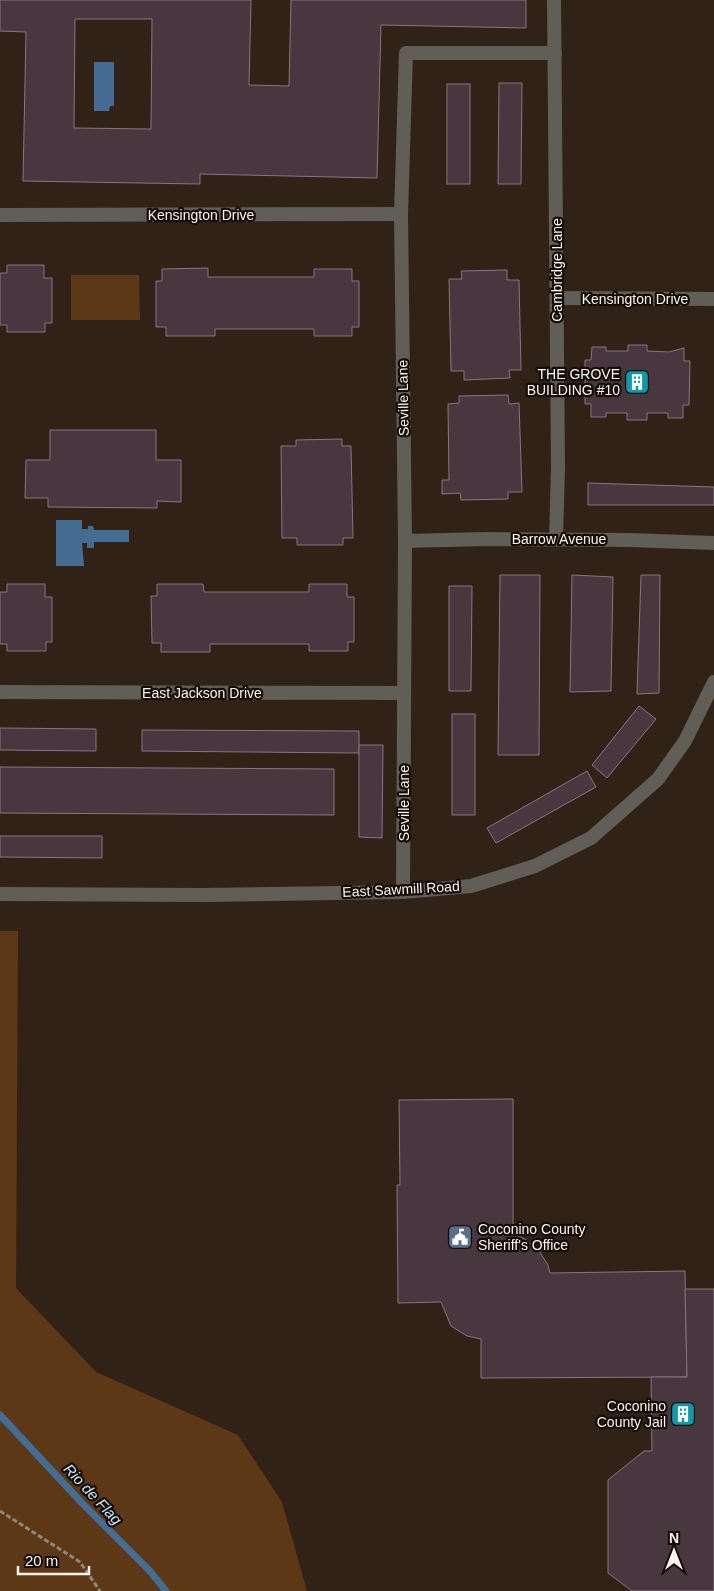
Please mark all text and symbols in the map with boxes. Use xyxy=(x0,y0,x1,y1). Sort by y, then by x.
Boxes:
street label: Kensington Drive xyxy=(148,207,255,223)
street label: Cambridge Lane xyxy=(549,218,565,322)
street label: Kensington Drive xyxy=(582,291,689,307)
street label: Seville Lane xyxy=(394,360,412,436)
place label: THE GROVE BUILDING #10 xyxy=(527,366,620,398)
building icon: THE GROVE BUILDING #10 xyxy=(624,369,650,395)
street label: Barrow Avenue xyxy=(512,531,607,547)
street label: East Jackson Drive xyxy=(142,685,262,701)
street label: Seville Lane xyxy=(396,765,412,841)
street label: East Sawmill Road xyxy=(342,878,460,900)
place label: Coconino County Sheriff's Office xyxy=(478,1221,585,1253)
public building icon: Coconino County Sheriff's Office xyxy=(447,1224,473,1250)
place label: Coconino County Jail xyxy=(597,1398,666,1430)
building icon: Coconino County Jail xyxy=(670,1401,696,1427)
water label: Rio de Flag xyxy=(61,1460,126,1528)
north arrow xyxy=(649,1526,699,1576)
text: N xyxy=(669,1530,679,1546)
scale bar xyxy=(18,1544,89,1576)
text: 20 m xyxy=(25,1552,58,1569)

